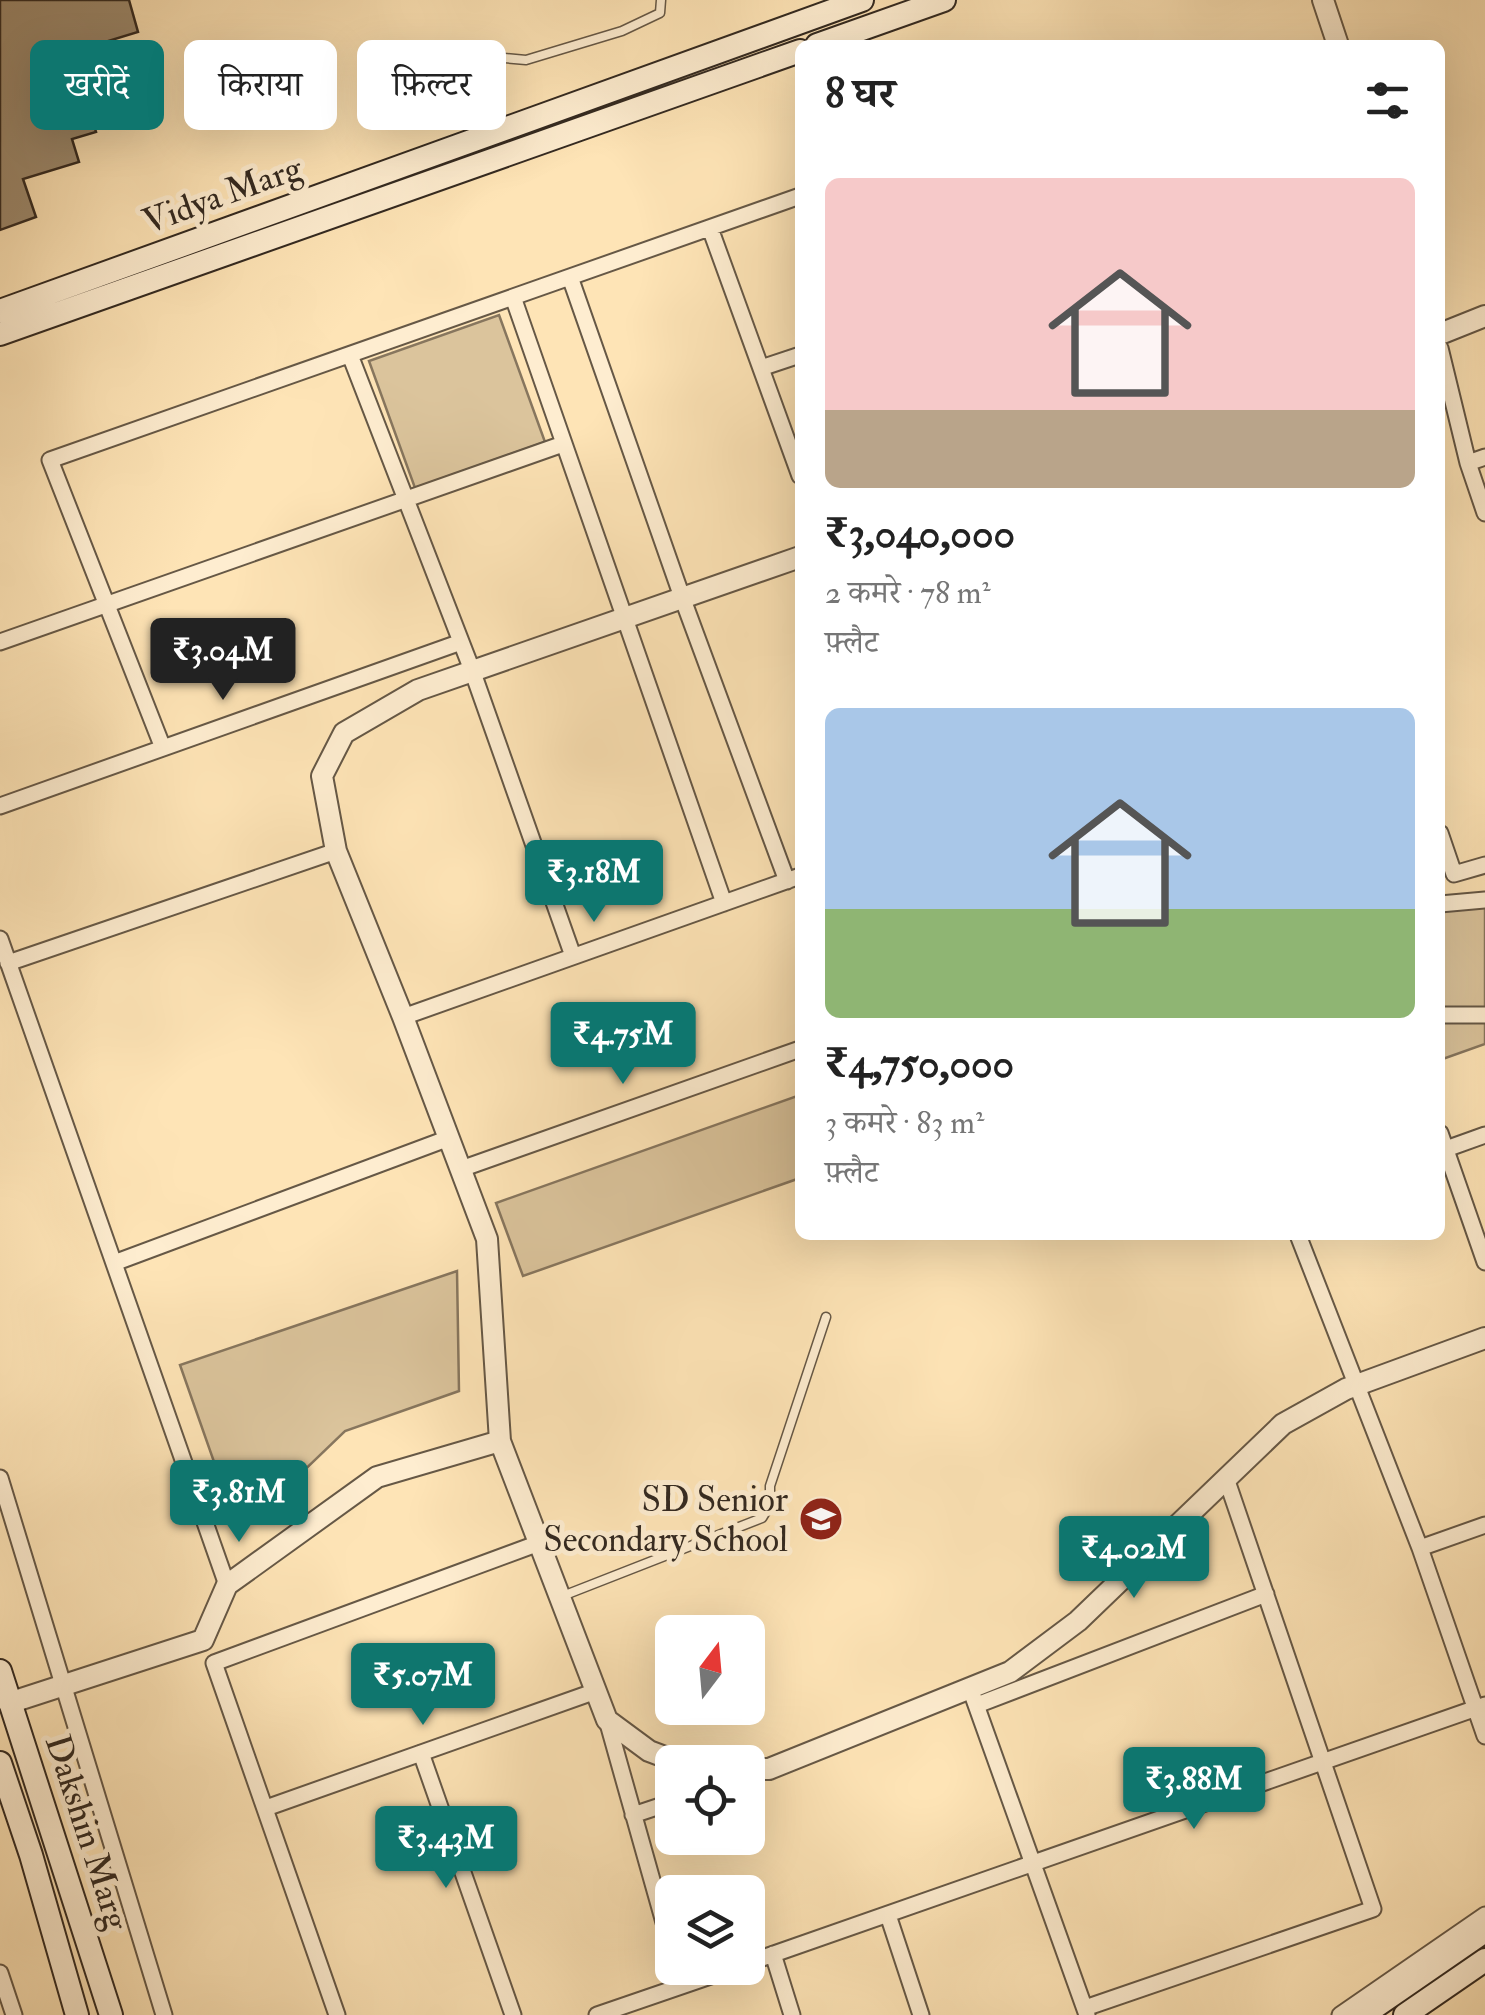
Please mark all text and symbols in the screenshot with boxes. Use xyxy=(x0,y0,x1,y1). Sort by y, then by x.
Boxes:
chip: खरीदें xyxy=(30,40,164,130)
chip: किराया xyxy=(184,40,337,130)
chip: फ़िल्टर xyxy=(357,40,506,130)
text: 8 घर xyxy=(825,68,895,120)
icon: filters xyxy=(1360,73,1415,128)
street label: Vidya Marg xyxy=(137,146,309,244)
icon: home xyxy=(1030,243,1210,423)
text: ₹3,040,000 xyxy=(825,508,1015,560)
text: 2 कमरे · 78 m² xyxy=(825,573,991,613)
pin: ₹3.04M xyxy=(142,618,304,703)
text: फ़्लैट xyxy=(825,623,878,663)
text: ₹3.04M xyxy=(172,630,274,670)
icon: home xyxy=(1030,773,1210,953)
pin: ₹3.18M xyxy=(513,840,675,925)
text: ₹3.18M xyxy=(547,852,641,892)
pin: ₹4.75M xyxy=(542,1002,704,1087)
text: ₹4.75M xyxy=(573,1014,673,1054)
text: ₹4,750,000 xyxy=(825,1038,1014,1090)
text: 3 कमरे · 83 m² xyxy=(825,1103,984,1143)
text: फ़्लैट xyxy=(825,1153,878,1193)
pin: ₹3.81M xyxy=(158,1460,320,1545)
text: ₹3.81M xyxy=(192,1472,286,1512)
place label: SD Senior Secondary School xyxy=(543,1478,788,1562)
school or university icon: SD Senior Secondary School xyxy=(798,1496,844,1542)
pin: ₹4.02M xyxy=(1053,1516,1215,1601)
text: ₹4.02M xyxy=(1081,1528,1187,1568)
north arrow xyxy=(655,1615,765,1725)
map controls xyxy=(655,1615,765,1985)
pin: ₹5.07M xyxy=(342,1643,504,1728)
text: ₹5.07M xyxy=(373,1655,473,1695)
street label: Dakshin Marg xyxy=(35,1729,139,1936)
button: locate xyxy=(655,1745,765,1855)
pin: ₹3.88M xyxy=(1113,1747,1275,1832)
text: ₹3.88M xyxy=(1145,1759,1243,1799)
pin: ₹3.43M xyxy=(365,1806,527,1891)
text: ₹3.43M xyxy=(397,1818,495,1858)
button: layers xyxy=(655,1875,765,1985)

